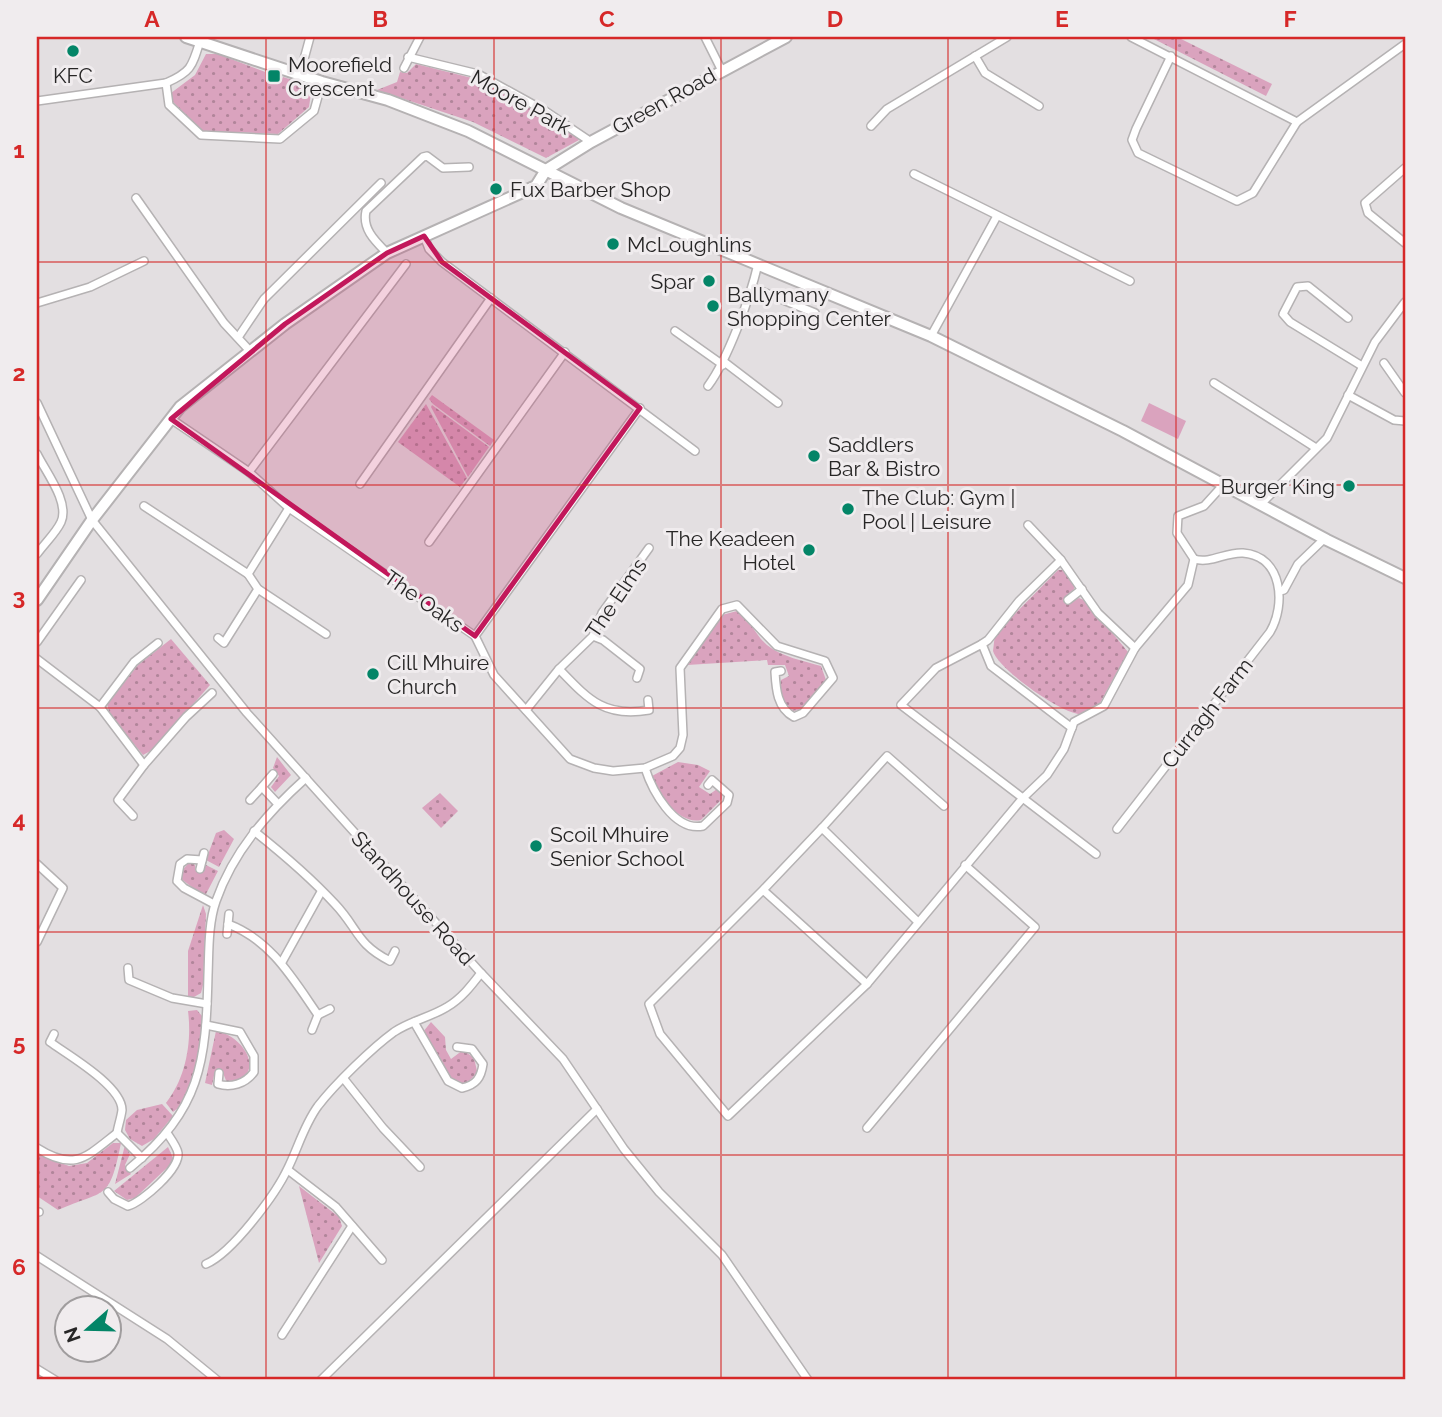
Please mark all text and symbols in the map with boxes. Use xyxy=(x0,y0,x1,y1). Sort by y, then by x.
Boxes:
text: A xyxy=(144,5,160,32)
text: B xyxy=(372,5,388,32)
text: C xyxy=(599,5,615,32)
text: D xyxy=(827,5,843,32)
text: E xyxy=(1055,5,1069,32)
text: F xyxy=(1283,5,1297,32)
marker: KFC xyxy=(65,43,81,59)
place label: Moorefield Crescent xyxy=(288,52,392,101)
street label: Green Road xyxy=(608,62,720,140)
place label: KFC xyxy=(53,63,93,88)
street label: Moore Park xyxy=(466,64,576,140)
marker: Moorefield Crescent xyxy=(266,68,282,84)
text: 1 xyxy=(13,136,25,163)
place label: Fux Barber Shop xyxy=(510,177,671,202)
marker: Fux Barber Shop xyxy=(488,181,504,197)
place label: McLoughlins xyxy=(627,232,752,257)
marker: McLoughlins xyxy=(605,236,621,252)
place label: Spar xyxy=(650,269,696,294)
marker: Spar xyxy=(701,273,717,289)
place label: Ballymany Shopping Center xyxy=(727,282,892,331)
marker: Ballymany Shopping Center xyxy=(705,298,721,314)
text: 2 xyxy=(13,359,25,386)
place label: Saddlers Bar & Bistro xyxy=(828,432,940,481)
marker: Saddlers Bar & Bistro xyxy=(806,448,822,464)
place label: Burger King xyxy=(1221,474,1335,499)
marker: Burger King xyxy=(1341,478,1357,494)
place label: The Club: Gym | Pool | Leisure xyxy=(862,485,1015,534)
marker: The Club: Gym | Pool | Leisure xyxy=(840,501,856,517)
place label: The Keadeen Hotel xyxy=(666,526,795,575)
marker: The Keadeen Hotel xyxy=(801,542,817,558)
street label: The Elms xyxy=(580,553,652,643)
street label: The Oaks xyxy=(379,565,469,637)
text: 3 xyxy=(13,583,25,610)
place label: Cill Mhuire Church xyxy=(387,650,489,699)
street label: Curragh Farm xyxy=(1156,653,1258,773)
marker: Cill Mhuire Church xyxy=(365,666,381,682)
text: 4 xyxy=(12,806,26,833)
place label: Scoil Mhuire Senior School xyxy=(550,822,684,871)
street label: Standhouse Road xyxy=(346,826,480,970)
marker: Scoil Mhuire Senior School xyxy=(528,838,544,854)
text: 5 xyxy=(13,1029,26,1056)
text: 6 xyxy=(12,1253,26,1280)
north arrow xyxy=(52,1294,122,1364)
text: N xyxy=(59,1324,85,1345)

